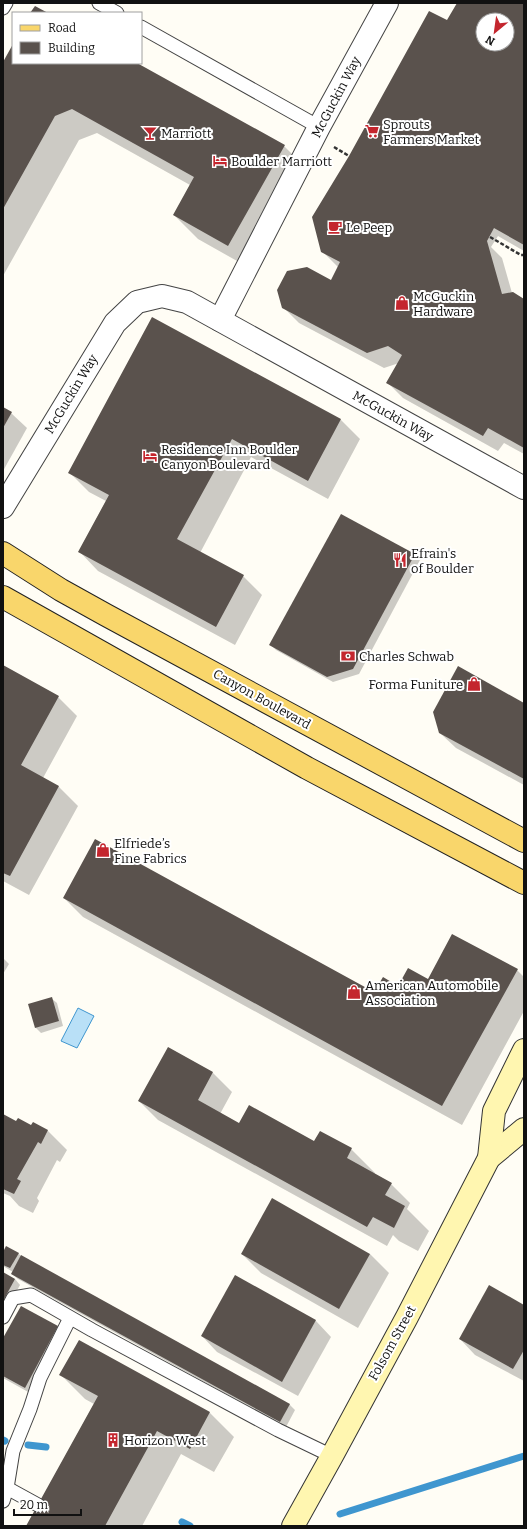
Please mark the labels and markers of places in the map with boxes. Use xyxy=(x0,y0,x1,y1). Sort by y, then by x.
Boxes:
place label: Sprouts Farmers Market xyxy=(383,117,480,147)
supermarket icon: Sprouts Farmers Market xyxy=(364,123,380,139)
bar icon: Marriott xyxy=(142,125,158,141)
place label: Marriott xyxy=(161,126,212,141)
hotel icon: Boulder Marriott xyxy=(212,153,228,169)
place label: Boulder Marriott xyxy=(231,154,332,169)
cafe icon: Le Peep xyxy=(327,219,343,235)
place label: Le Peep xyxy=(346,220,392,235)
place label: McGuckin Hardware xyxy=(413,289,475,319)
shop icon: McGuckin Hardware xyxy=(394,295,410,311)
place label: Residence Inn Boulder Canyon Boulevard xyxy=(161,442,298,472)
hotel icon: Residence Inn Boulder Canyon Boulevard xyxy=(142,448,158,464)
place label: Efrain's of Boulder xyxy=(411,546,474,576)
restaurant icon: Efrain's of Boulder xyxy=(392,552,408,568)
bank icon: Charles Schwab xyxy=(340,648,356,664)
place label: Charles Schwab xyxy=(359,649,454,664)
shop icon: Forma Funiture xyxy=(466,676,482,692)
place label: Forma Funiture xyxy=(368,677,463,692)
place label: Elfriede’s Fine Fabrics xyxy=(114,836,187,866)
shop icon: Elfriede’s Fine Fabrics xyxy=(95,842,111,858)
place label: American Automobile Association xyxy=(365,978,498,1008)
shop icon: American Automobile Association xyxy=(346,984,362,1000)
building icon: Horizon West xyxy=(105,1432,121,1448)
place label: Horizon West xyxy=(124,1433,206,1448)

